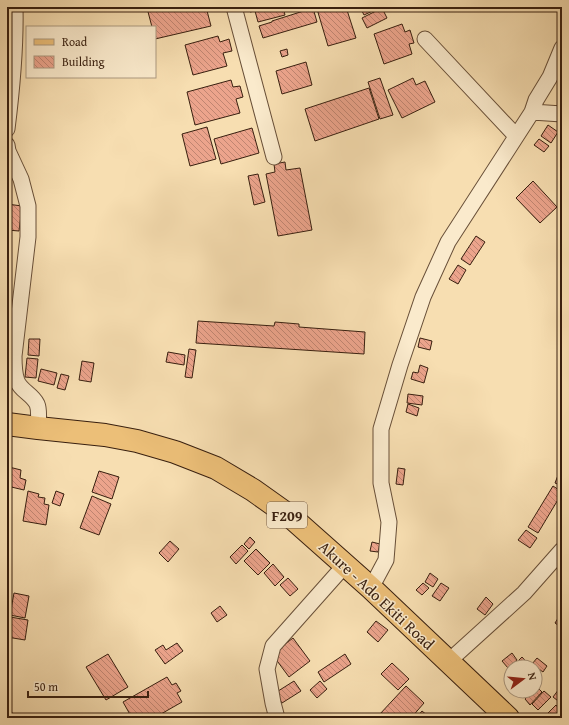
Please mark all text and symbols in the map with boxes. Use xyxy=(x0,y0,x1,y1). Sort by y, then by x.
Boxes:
legend xyxy=(26,26,156,78)
text: Road xyxy=(62,33,88,50)
text: Building xyxy=(62,53,105,70)
road number: F209 xyxy=(267,502,307,528)
street label: Akure - Ado Ekiti Road xyxy=(314,535,441,655)
north arrow xyxy=(503,659,543,699)
text: N xyxy=(524,671,541,683)
scale bar xyxy=(28,673,148,699)
text: 50 m xyxy=(34,678,58,695)

